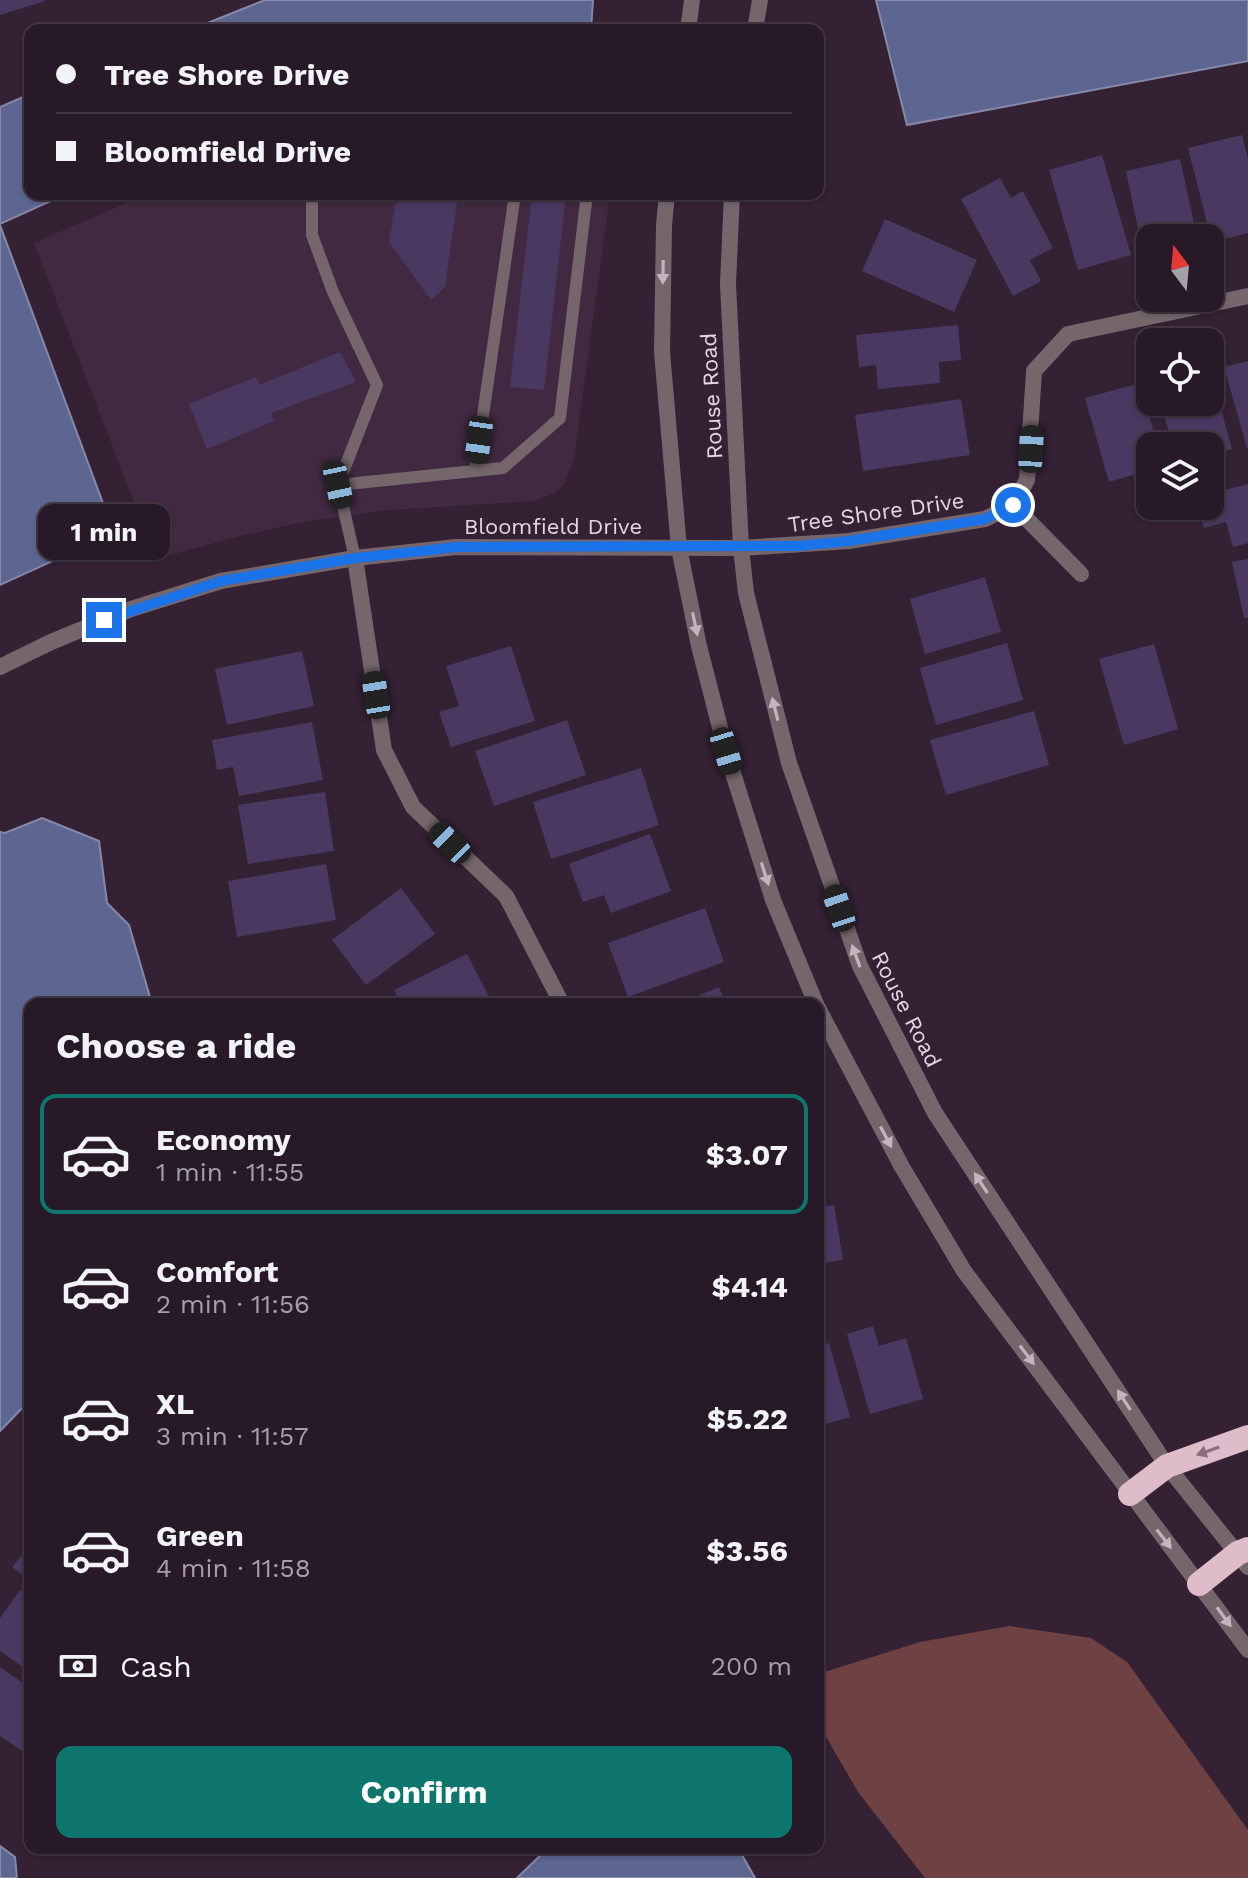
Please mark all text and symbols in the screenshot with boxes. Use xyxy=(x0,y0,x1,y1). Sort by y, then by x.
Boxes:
text: Tree Shore Drive xyxy=(104,57,349,92)
text: Bloomfield Drive xyxy=(104,134,351,169)
north arrow xyxy=(1136,224,1224,312)
map controls xyxy=(1136,224,1224,520)
one-way arrow xyxy=(657,260,669,285)
button: locate xyxy=(1136,328,1224,416)
street label: Rouse Road xyxy=(696,332,727,460)
car xyxy=(464,415,494,465)
car xyxy=(1018,424,1044,474)
button: layers xyxy=(1136,432,1224,520)
car xyxy=(321,459,355,511)
route start xyxy=(995,487,1031,523)
street label: Tree Shore Drive xyxy=(786,488,966,537)
callout: 1 min xyxy=(38,504,170,560)
street label: Bloomfield Drive xyxy=(464,514,642,539)
text: 1 min xyxy=(71,517,137,547)
route end xyxy=(86,602,122,638)
one-way arrow xyxy=(689,612,701,637)
car xyxy=(360,669,392,721)
one-way arrow xyxy=(769,696,781,721)
car xyxy=(708,725,744,777)
car xyxy=(424,818,476,868)
one-way arrow xyxy=(759,863,772,887)
car xyxy=(820,881,858,935)
one-way arrow xyxy=(849,944,862,968)
street label: Rouse Road xyxy=(867,947,946,1071)
text: Choose a ride xyxy=(56,1025,296,1067)
icon: car xyxy=(60,1118,132,1190)
text: Economy xyxy=(156,1122,291,1157)
one-way arrow xyxy=(880,1126,893,1149)
text: $3.07 xyxy=(706,1137,788,1172)
text: 1 min · 11:55 xyxy=(156,1157,304,1187)
one-way arrow xyxy=(975,1172,989,1194)
icon: car xyxy=(60,1250,132,1322)
text: Comfort xyxy=(156,1254,278,1289)
text: $4.14 xyxy=(712,1269,788,1304)
text: 2 min · 11:56 xyxy=(156,1289,310,1319)
one-way arrow xyxy=(1019,1345,1035,1365)
icon: car xyxy=(60,1382,132,1454)
text: XL xyxy=(156,1386,194,1421)
one-way arrow xyxy=(1117,1390,1132,1411)
text: $5.22 xyxy=(707,1401,788,1436)
text: 3 min · 11:57 xyxy=(156,1421,309,1451)
one-way arrow xyxy=(1195,1446,1219,1458)
icon: car xyxy=(60,1514,132,1586)
text: Green xyxy=(156,1518,244,1553)
one-way arrow xyxy=(1156,1529,1172,1549)
text: $3.56 xyxy=(706,1533,788,1568)
text: 4 min · 11:58 xyxy=(156,1553,311,1583)
one-way arrow xyxy=(1215,1607,1231,1627)
icon: cash xyxy=(56,1644,100,1688)
text: Cash xyxy=(120,1649,192,1684)
text: 200 m xyxy=(711,1651,792,1681)
button: Confirm xyxy=(56,1746,792,1838)

